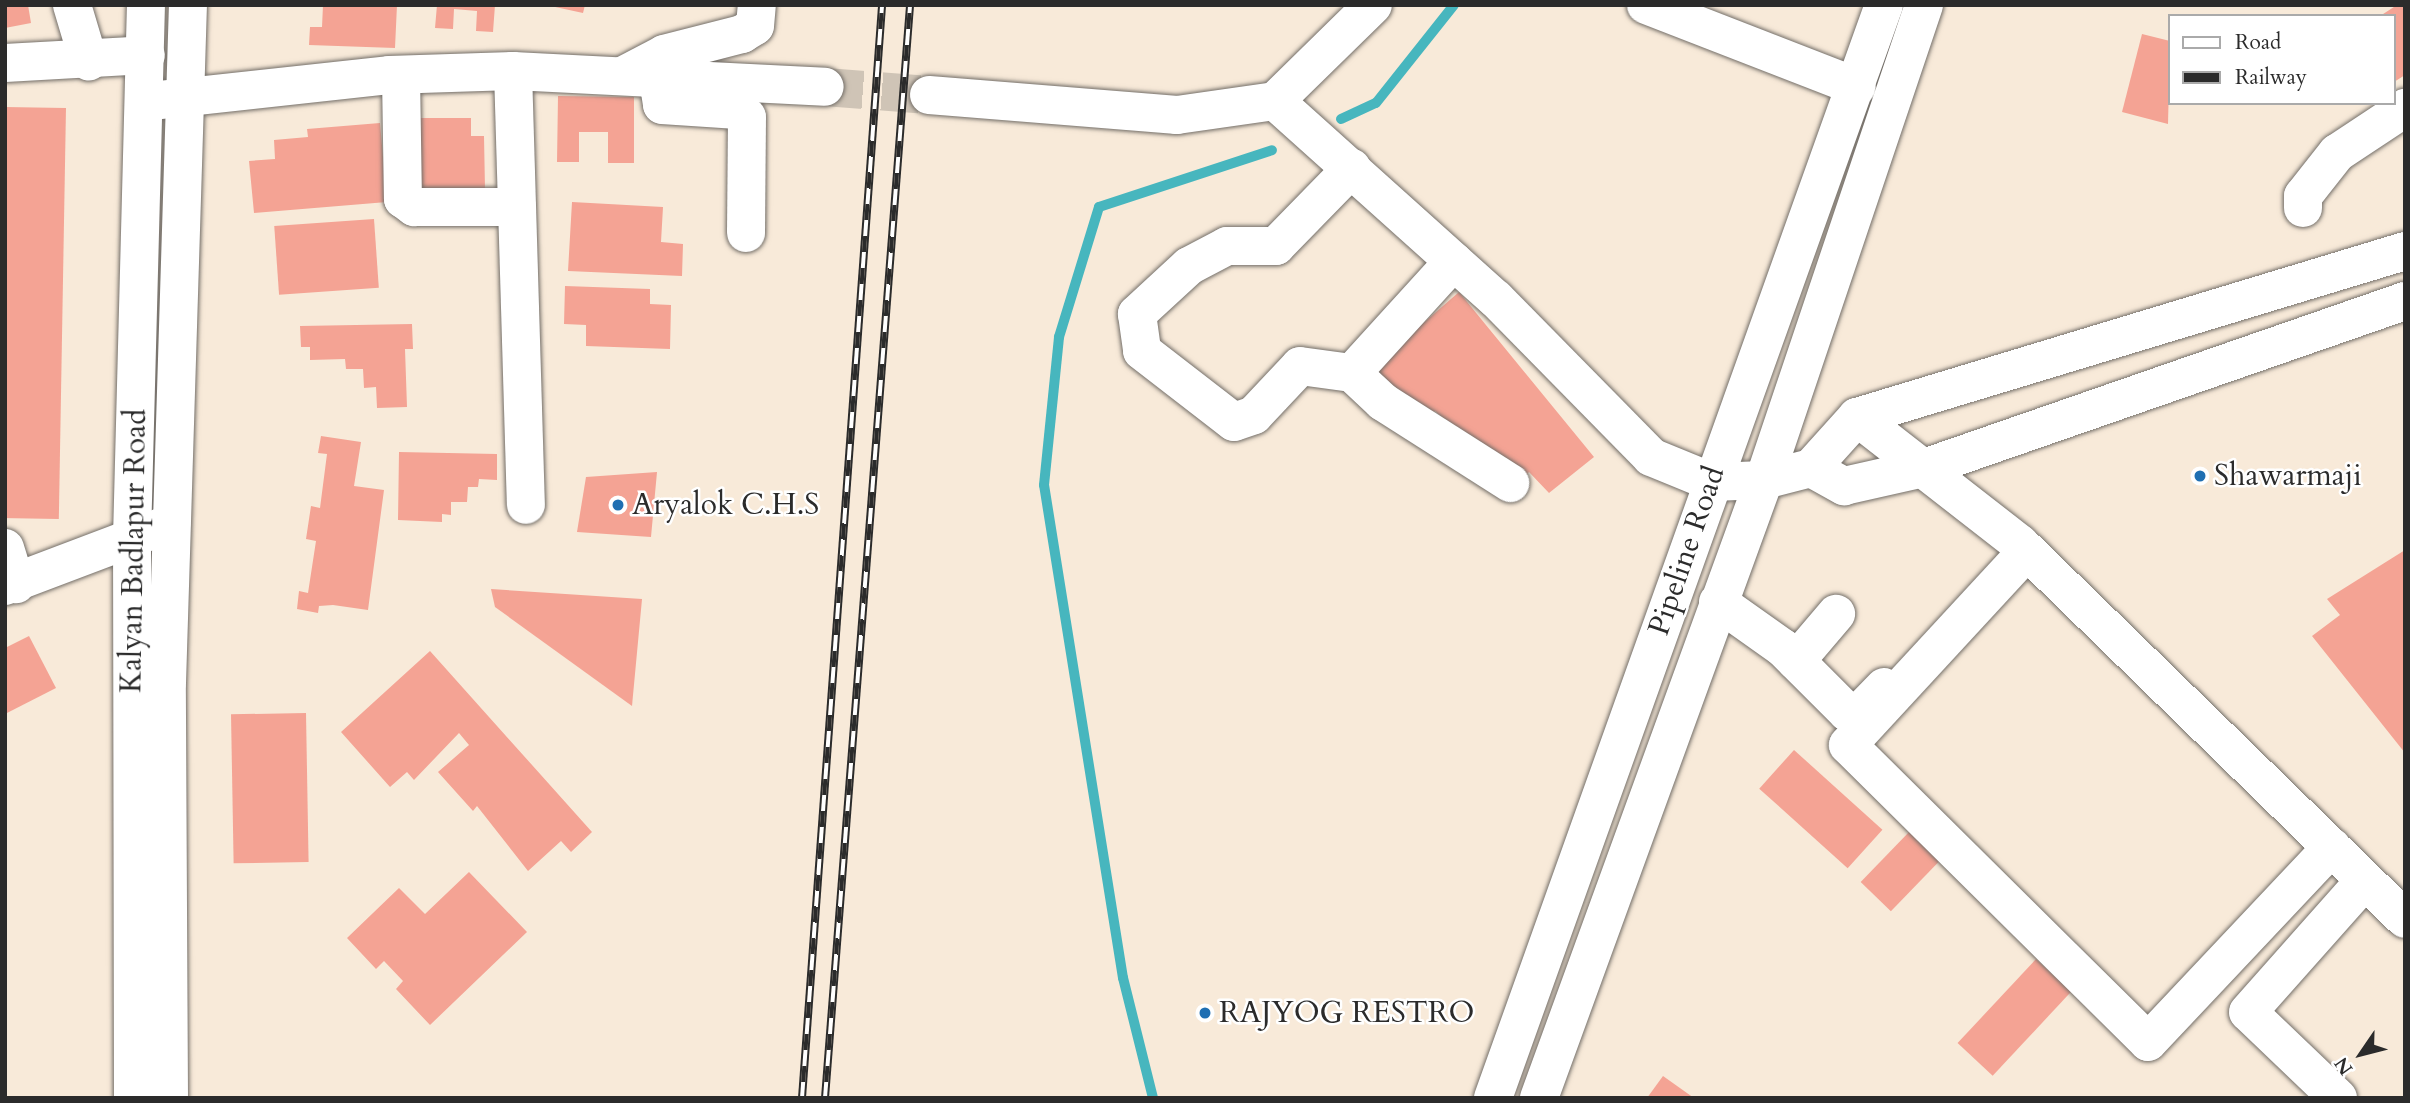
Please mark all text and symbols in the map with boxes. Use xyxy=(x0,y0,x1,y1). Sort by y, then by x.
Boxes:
legend xyxy=(2168,14,2396,105)
text: Road xyxy=(2235,28,2281,57)
text: Railway xyxy=(2235,63,2307,92)
street label: Kalyan Badlapur Road xyxy=(114,409,154,693)
place label: Shawarmaji xyxy=(2214,458,2362,494)
street label: Pipeline Road xyxy=(1641,462,1733,640)
marker: Shawarmaji xyxy=(2192,468,2208,484)
place label: Aryalok C.H.S xyxy=(632,487,819,523)
marker: Aryalok C.H.S xyxy=(610,497,626,513)
place label: RAJYOG RESTRO xyxy=(1219,995,1474,1031)
marker: RAJYOG RESTRO xyxy=(1197,1005,1213,1021)
north arrow xyxy=(2326,1019,2396,1089)
text: N xyxy=(2328,1052,2359,1080)

